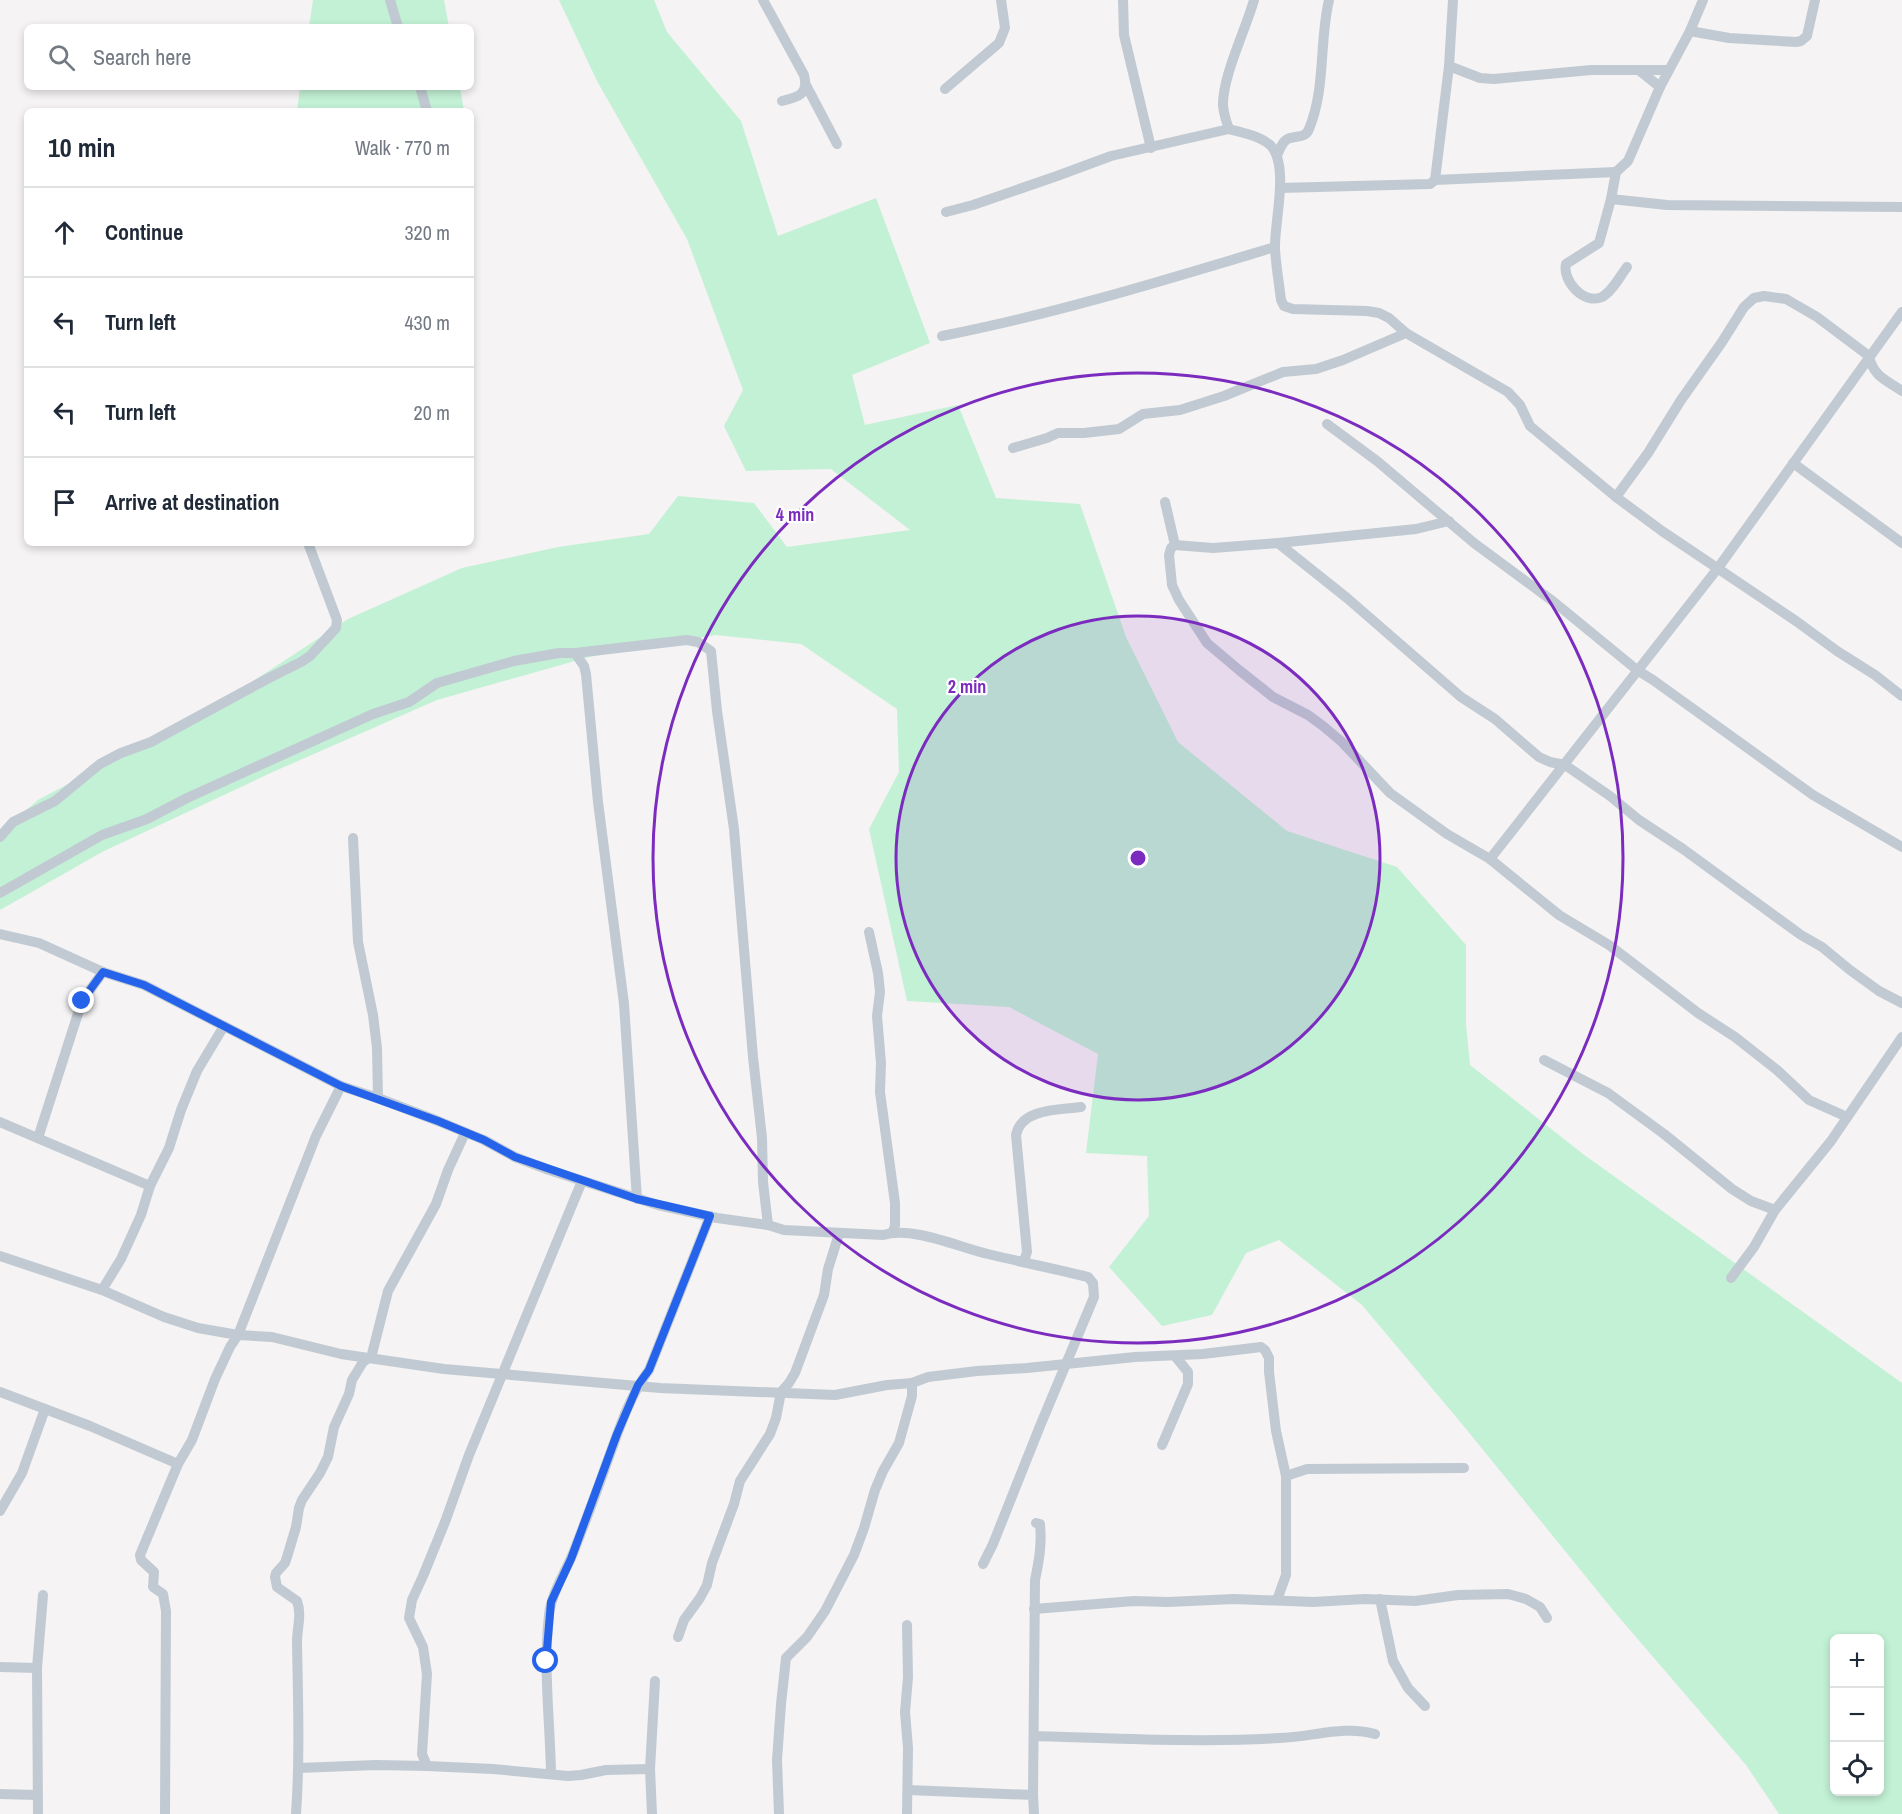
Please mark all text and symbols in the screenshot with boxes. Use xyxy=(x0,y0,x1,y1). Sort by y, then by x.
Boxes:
search box xyxy=(24,24,474,90)
icon: search xyxy=(45,41,78,74)
text: Search here xyxy=(93,42,191,72)
text: 10 min xyxy=(48,130,116,165)
text: Walk · 770 m xyxy=(355,134,450,161)
icon: ahead xyxy=(48,216,81,249)
text: Continue xyxy=(105,217,183,247)
text: 320 m xyxy=(404,219,450,246)
icon: left xyxy=(48,306,81,339)
text: Turn left xyxy=(105,307,176,337)
text: 430 m xyxy=(404,309,450,336)
icon: left xyxy=(48,396,81,429)
text: Turn left xyxy=(105,397,176,427)
text: 20 m xyxy=(414,399,450,426)
icon: arrive xyxy=(48,486,81,519)
text: Arrive at destination xyxy=(105,487,279,517)
text: 4 min xyxy=(776,502,814,527)
text: 2 min xyxy=(948,674,986,699)
centre of rings xyxy=(1128,848,1148,868)
route end xyxy=(68,987,94,1013)
map controls xyxy=(1830,1634,1884,1796)
button: + xyxy=(1830,1634,1884,1688)
route start xyxy=(532,1647,558,1673)
button: − xyxy=(1830,1688,1884,1742)
button: locate xyxy=(1830,1742,1884,1796)

